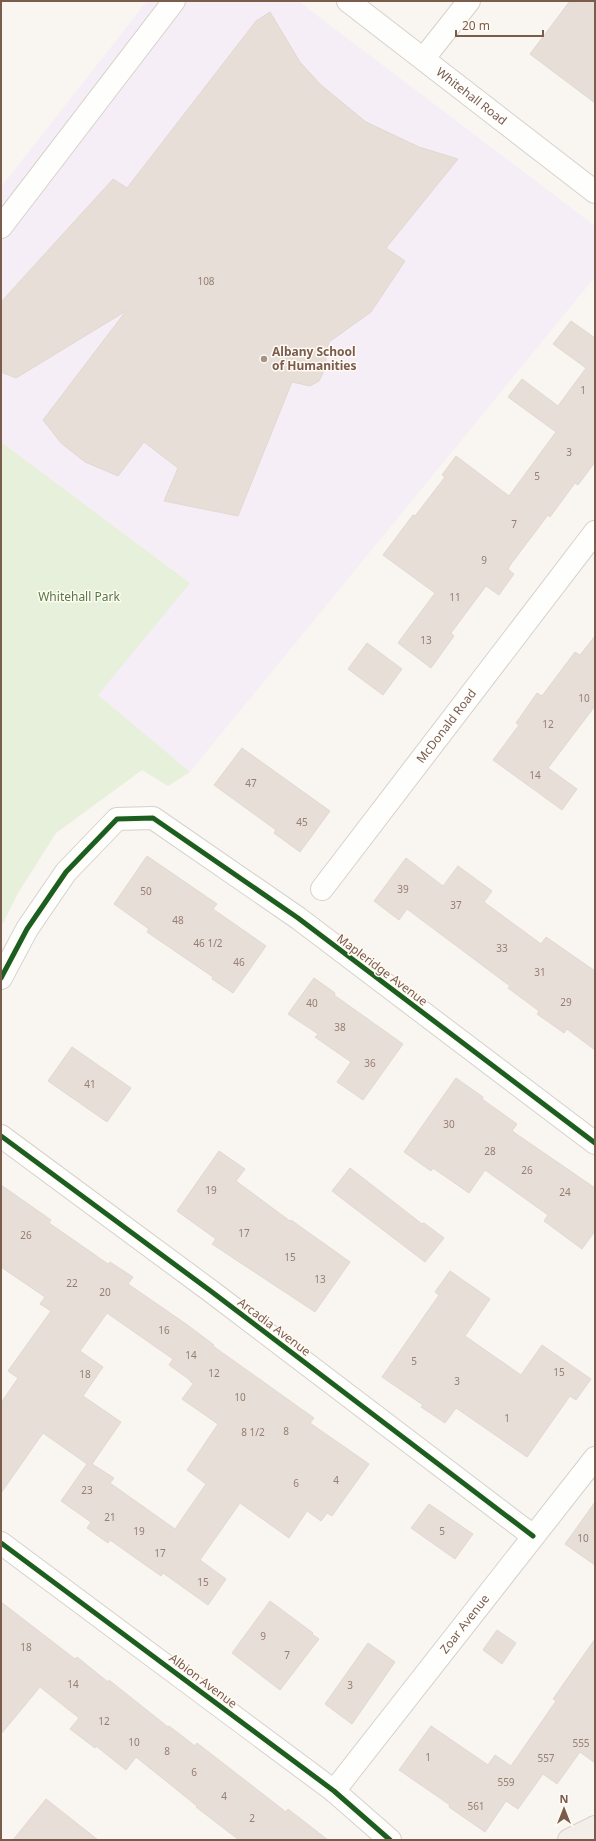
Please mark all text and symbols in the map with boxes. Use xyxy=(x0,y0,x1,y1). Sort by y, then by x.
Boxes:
scale bar xyxy=(456,12,543,38)
text: 20 m xyxy=(462,17,490,34)
street label: Whitehall Road xyxy=(433,63,511,129)
house number: 108 xyxy=(197,274,215,288)
place label: Albany School of Humanities xyxy=(272,343,357,374)
marker: Albany School of Humanities xyxy=(259,354,269,364)
house number: 1 xyxy=(580,383,586,397)
house number: 3 xyxy=(566,445,572,459)
house number: 5 xyxy=(534,469,540,483)
house number: 7 xyxy=(511,517,517,531)
house number: 9 xyxy=(481,553,487,567)
park label: Whitehall Park xyxy=(38,588,120,605)
house number: 11 xyxy=(449,590,461,604)
house number: 13 xyxy=(420,633,432,647)
street label: McDonald Road xyxy=(412,685,480,766)
house number: 10 xyxy=(578,691,590,705)
house number: 12 xyxy=(542,717,554,731)
house number: 14 xyxy=(529,768,541,782)
house number: 47 xyxy=(245,776,257,790)
house number: 45 xyxy=(296,815,308,829)
house number: 39 xyxy=(397,882,409,896)
house number: 50 xyxy=(140,884,152,898)
house number: 37 xyxy=(450,898,462,912)
house number: 48 xyxy=(172,913,184,927)
street label: Mapleridge Avenue xyxy=(333,930,431,1010)
house number: 46 1/2 xyxy=(193,936,223,950)
house number: 33 xyxy=(496,941,508,955)
house number: 46 xyxy=(233,955,245,969)
house number: 31 xyxy=(534,965,546,979)
house number: 29 xyxy=(560,995,572,1009)
house number: 40 xyxy=(306,996,318,1010)
house number: 38 xyxy=(334,1020,346,1034)
house number: 36 xyxy=(364,1056,376,1070)
house number: 41 xyxy=(84,1077,96,1091)
house number: 30 xyxy=(443,1117,455,1131)
house number: 28 xyxy=(484,1144,496,1158)
house number: 26 xyxy=(521,1163,533,1177)
house number: 19 xyxy=(205,1183,217,1197)
house number: 24 xyxy=(559,1185,571,1199)
house number: 17 xyxy=(238,1226,250,1240)
house number: 26 xyxy=(20,1228,32,1242)
house number: 15 xyxy=(284,1250,296,1264)
house number: 13 xyxy=(314,1272,326,1286)
house number: 22 xyxy=(66,1276,78,1290)
house number: 20 xyxy=(99,1285,111,1299)
street label: Arcadia Avenue xyxy=(234,1294,314,1360)
house number: 16 xyxy=(158,1323,170,1337)
house number: 14 xyxy=(185,1348,197,1362)
house number: 5 xyxy=(411,1354,417,1368)
house number: 15 xyxy=(553,1365,565,1379)
house number: 12 xyxy=(208,1366,220,1380)
house number: 18 xyxy=(79,1367,91,1381)
house number: 3 xyxy=(454,1374,460,1388)
house number: 10 xyxy=(234,1390,246,1404)
house number: 1 xyxy=(504,1411,510,1425)
house number: 8 xyxy=(283,1424,289,1438)
house number: 8 1/2 xyxy=(241,1425,265,1439)
house number: 4 xyxy=(333,1473,339,1487)
house number: 6 xyxy=(293,1476,299,1490)
house number: 23 xyxy=(81,1483,93,1497)
house number: 21 xyxy=(104,1510,116,1524)
house number: 19 xyxy=(133,1524,145,1538)
house number: 5 xyxy=(439,1524,445,1538)
house number: 10 xyxy=(577,1531,589,1545)
house number: 17 xyxy=(154,1546,166,1560)
house number: 15 xyxy=(197,1575,209,1589)
street label: Zoar Avenue xyxy=(436,1590,493,1657)
house number: 9 xyxy=(260,1629,266,1643)
house number: 18 xyxy=(20,1640,32,1654)
house number: 7 xyxy=(284,1648,290,1662)
street label: Albion Avenue xyxy=(166,1649,241,1712)
house number: 14 xyxy=(67,1677,79,1691)
house number: 3 xyxy=(347,1678,353,1692)
house number: 12 xyxy=(98,1714,110,1728)
house number: 10 xyxy=(128,1735,140,1749)
house number: 555 xyxy=(572,1736,590,1750)
house number: 8 xyxy=(164,1744,170,1758)
house number: 1 xyxy=(425,1750,431,1764)
house number: 557 xyxy=(537,1751,555,1765)
house number: 6 xyxy=(191,1765,197,1779)
house number: 559 xyxy=(497,1775,515,1789)
house number: 4 xyxy=(221,1789,227,1803)
north arrow xyxy=(544,1789,584,1829)
text: N xyxy=(560,1791,568,1806)
house number: 561 xyxy=(467,1799,485,1813)
house number: 2 xyxy=(249,1811,255,1825)

